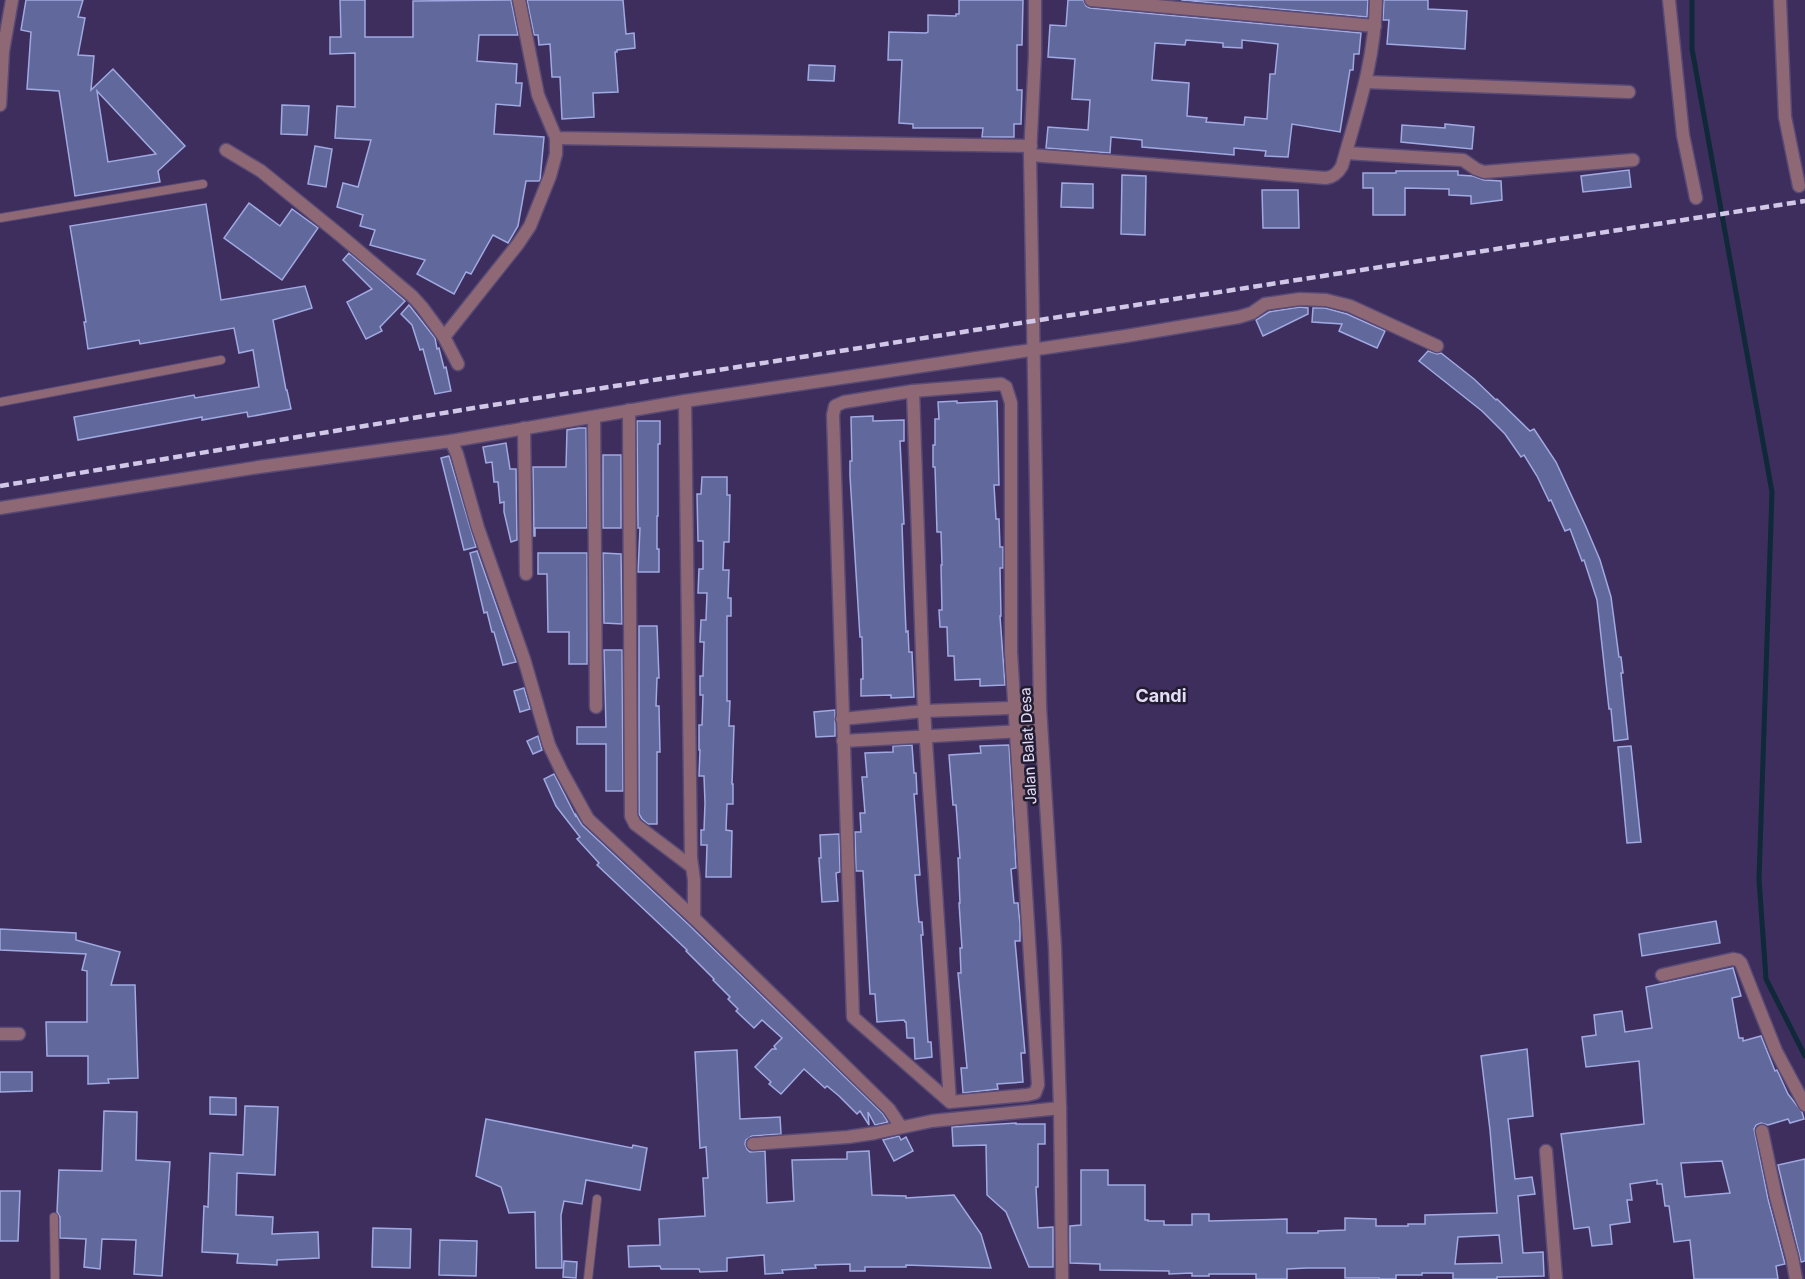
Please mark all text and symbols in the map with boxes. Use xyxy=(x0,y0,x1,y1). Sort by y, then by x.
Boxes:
district label: Candi xyxy=(1135,685,1187,706)
street label: Jalan Balat Desa xyxy=(1015,687,1041,805)

